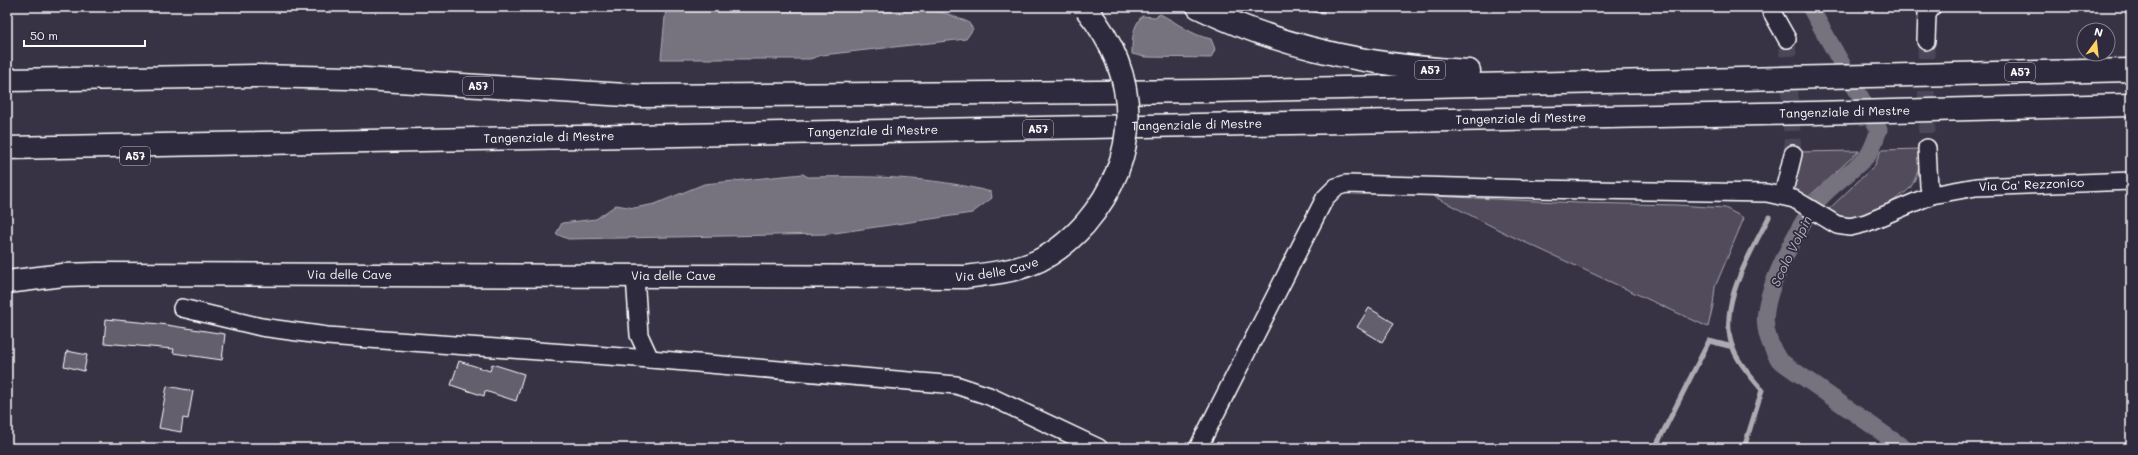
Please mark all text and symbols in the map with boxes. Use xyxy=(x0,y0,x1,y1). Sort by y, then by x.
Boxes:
scale bar xyxy=(24,22,145,48)
north arrow xyxy=(2076,22,2116,62)
text: N xyxy=(2093,24,2105,40)
text: 50 m xyxy=(30,27,58,43)
road number: A57 xyxy=(1415,61,1445,79)
road number: A57 xyxy=(2005,63,2035,81)
road number: A57 xyxy=(463,77,493,95)
street label: Tangenziale di Mestre xyxy=(1779,102,1910,121)
street label: Tangenziale di Mestre xyxy=(1455,108,1586,127)
street label: Tangenziale di Mestre xyxy=(1131,115,1262,133)
road number: A57 xyxy=(1023,120,1053,138)
street label: Tangenziale di Mestre xyxy=(807,121,938,139)
street label: Tangenziale di Mestre xyxy=(483,127,614,146)
road number: A57 xyxy=(120,147,150,165)
street label: Via Ca' Rezzonico xyxy=(1978,174,2084,194)
water label: Scolo Volpin xyxy=(1766,213,1815,289)
street label: Via delle Cave xyxy=(955,253,1041,284)
street label: Via delle Cave xyxy=(307,266,392,282)
street label: Via delle Cave xyxy=(631,267,716,283)

